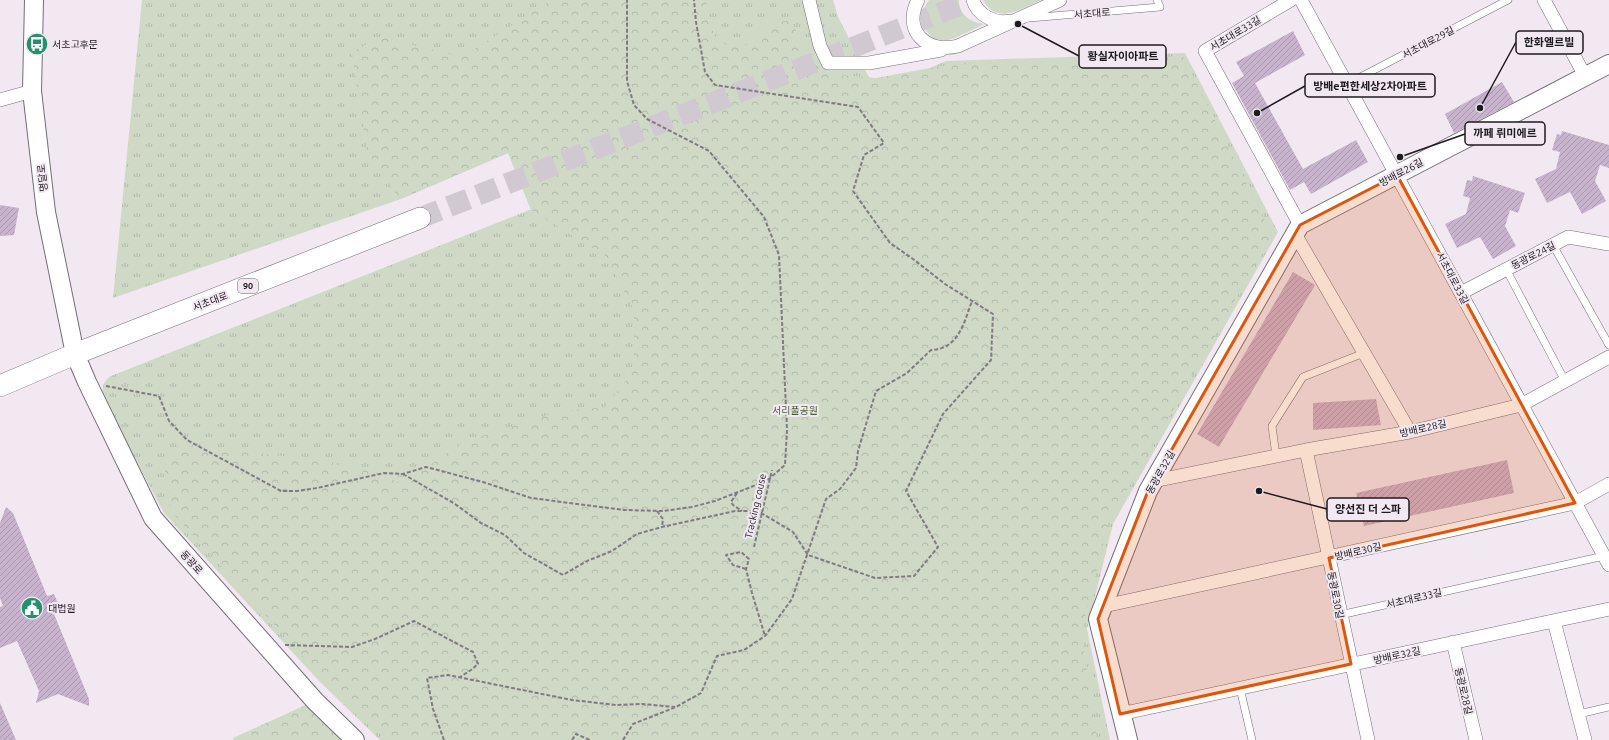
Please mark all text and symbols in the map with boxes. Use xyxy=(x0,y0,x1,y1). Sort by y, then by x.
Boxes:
street label: 서초대로 xyxy=(1073,6,1111,21)
street label: 서초대로33길 xyxy=(1208,14,1263,53)
street label: 서초대로29길 xyxy=(1400,24,1456,61)
bus stop icon: 서초고후문 xyxy=(24,31,50,57)
callout: 한화엘르빌 xyxy=(1516,31,1583,54)
text: 한화엘르빌 xyxy=(1524,36,1574,48)
place label: 서초고후문 xyxy=(52,39,98,50)
callout: 황실자이아파트 xyxy=(1079,45,1166,68)
text: 황실자이아파트 xyxy=(1088,50,1158,62)
callout: 방배e편한세상2차아파트 xyxy=(1305,74,1435,97)
text: 방배e편한세상2차아파트 xyxy=(1313,80,1427,92)
callout: 까페 뤼미에르 xyxy=(1465,122,1545,145)
text: 까페 뤼미에르 xyxy=(1473,127,1537,139)
street label: 방배로26길 xyxy=(1377,156,1425,189)
street label: 명달로 xyxy=(36,164,49,192)
street label: 동광로24길 xyxy=(1509,240,1557,271)
street label: 서초대로33길 xyxy=(1434,250,1471,306)
road number: 90 xyxy=(238,279,258,293)
street label: 서초대로 xyxy=(191,290,229,313)
park label: 서리풀공원 xyxy=(772,405,818,416)
street label: 방배로28길 xyxy=(1398,418,1448,439)
street label: 동광로32길 xyxy=(1144,449,1177,496)
street label: Tracking couse xyxy=(743,473,768,540)
callout: 양선진 더 스파 xyxy=(1327,498,1409,521)
text: 양선진 더 스파 xyxy=(1335,503,1401,515)
street label: 방배로30길 xyxy=(1333,541,1383,562)
street label: 동광로 xyxy=(178,548,205,576)
street label: 동광로30길 xyxy=(1326,570,1345,620)
street label: 서초대로33길 xyxy=(1385,587,1443,610)
public building icon: 대법원 xyxy=(19,595,45,621)
place label: 대법원 xyxy=(48,603,76,614)
street label: 방배로32길 xyxy=(1372,645,1422,666)
street label: 동광로28길 xyxy=(1453,666,1474,716)

